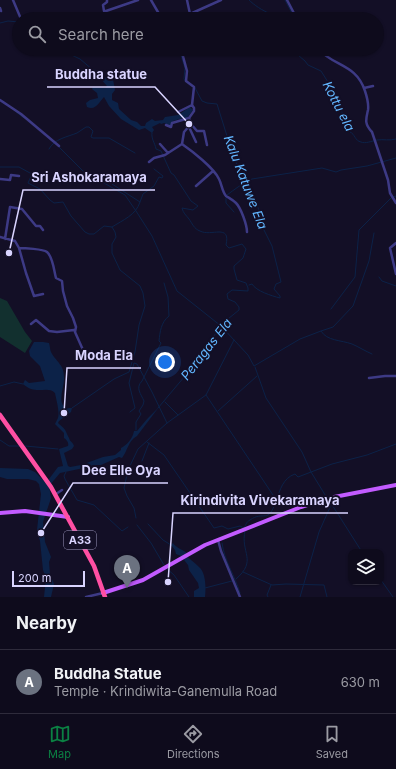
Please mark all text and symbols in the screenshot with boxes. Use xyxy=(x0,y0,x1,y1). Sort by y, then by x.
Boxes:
search box xyxy=(12,12,384,56)
icon: search xyxy=(26,23,48,45)
text: Search here xyxy=(58,25,144,44)
callout: Buddha statue xyxy=(47,62,155,87)
text: Buddha statue xyxy=(55,66,147,82)
water label: Kottu ela xyxy=(320,78,358,134)
water label: Kalu Katuwe Ela xyxy=(221,133,271,231)
callout: Sri Ashokaramaya xyxy=(23,165,155,190)
text: Sri Ashokaramaya xyxy=(31,169,147,185)
water label: Peragas Ela xyxy=(177,315,235,383)
callout: Moda Ela xyxy=(67,343,141,368)
text: Moda Ela xyxy=(75,347,133,363)
your location xyxy=(155,352,175,372)
callout: Dee Elle Oya xyxy=(73,458,168,483)
text: Dee Elle Oya xyxy=(82,462,160,478)
callout: Kirindivita Vivekaramaya xyxy=(173,488,348,513)
text: Kirindivita Vivekaramaya xyxy=(180,492,340,508)
road number: A33 xyxy=(64,531,96,549)
map controls xyxy=(348,549,384,585)
button: layers xyxy=(348,549,384,585)
pin: A xyxy=(114,555,140,588)
scale bar xyxy=(12,569,85,588)
text: 200 m xyxy=(18,571,51,585)
text: Nearby xyxy=(16,613,77,633)
text: Buddha Statue xyxy=(54,664,162,683)
text: A xyxy=(24,674,34,690)
text: 630 m xyxy=(341,674,380,690)
text: Temple · Krindiwita-Ganemulla Road xyxy=(54,683,277,699)
tab: Map xyxy=(48,723,71,761)
tab: Directions xyxy=(167,723,220,761)
tab: Saved xyxy=(316,723,348,761)

